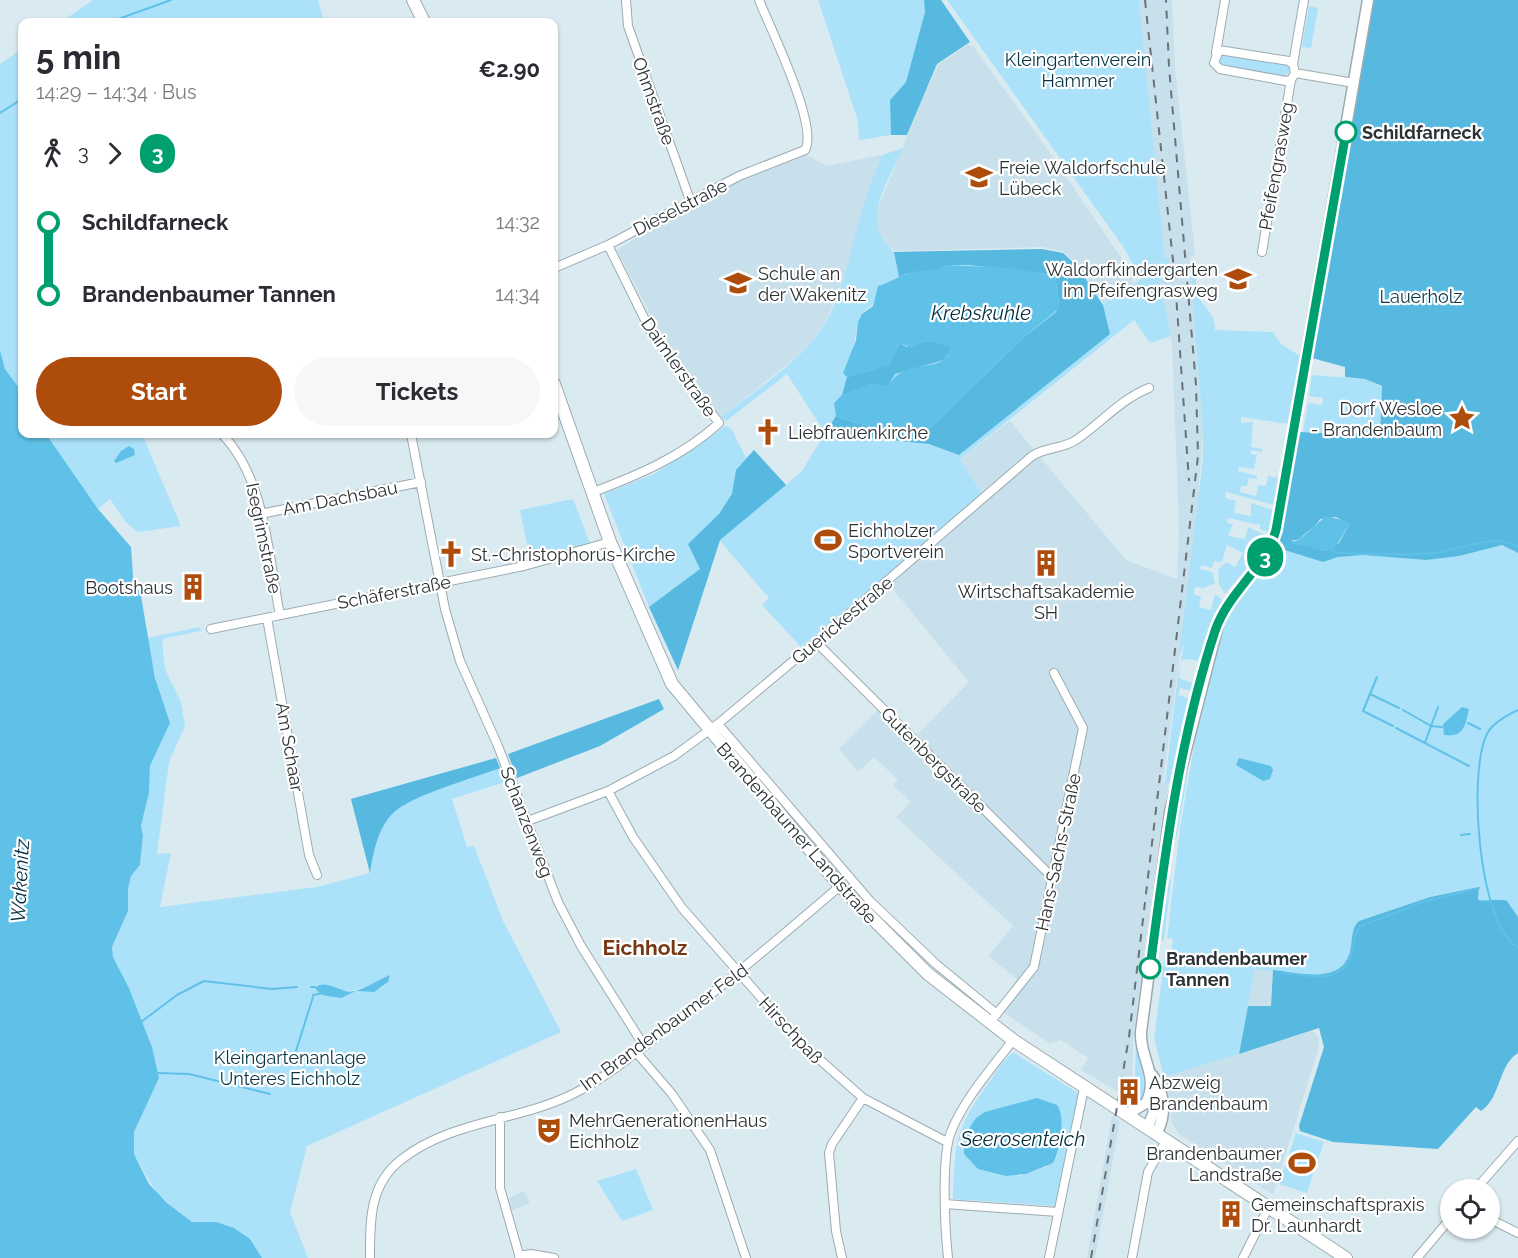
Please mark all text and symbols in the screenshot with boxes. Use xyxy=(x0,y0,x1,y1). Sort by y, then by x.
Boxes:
text: 5 min xyxy=(36,38,121,77)
park label: Kleingartenverein Hammer xyxy=(1005,49,1151,91)
street label: Ohmstraße xyxy=(628,54,680,148)
text: €2.90 xyxy=(479,56,540,82)
text: 14:29 – 14:34 · Bus xyxy=(36,80,197,104)
street label: Pfeifengrasweg xyxy=(1254,100,1298,232)
marker: Schildfarneck xyxy=(1335,121,1357,143)
place label: Schildfarneck xyxy=(1362,122,1483,143)
icon: walk xyxy=(36,137,69,170)
icon: forward xyxy=(98,137,131,170)
text: 3 xyxy=(78,141,89,165)
text: 3 xyxy=(152,141,163,166)
place label: Freie Waldorfschule Lübeck xyxy=(999,157,1166,199)
school or university icon: Freie Waldorfschule Lübeck xyxy=(964,162,994,192)
street label: Dieselstraße xyxy=(629,174,731,240)
text: Schildfarneck xyxy=(82,209,228,235)
text: 14:32 xyxy=(496,210,540,234)
place label: Waldorfkindergarten im Pfeifengrasweg xyxy=(1045,259,1218,301)
place label: Schule an der Wakenitz xyxy=(758,263,866,305)
school or university icon: Waldorfkindergarten im Pfeifengrasweg xyxy=(1223,264,1253,294)
school or university icon: Schule an der Wakenitz xyxy=(723,268,753,298)
text: Brandenbaumer Tannen xyxy=(82,281,336,307)
text: 14:34 xyxy=(495,282,540,306)
park label: Lauerholz xyxy=(1380,286,1463,307)
water label: Krebskuhle xyxy=(931,301,1031,325)
street label: Daimlerstraße xyxy=(637,313,721,421)
button: Start xyxy=(36,357,282,426)
button: Tickets xyxy=(294,357,540,426)
place label: Dorf Wesloe - Brandenbaum xyxy=(1311,398,1442,440)
place icon: Dorf Wesloe - Brandenbaum xyxy=(1447,403,1477,433)
church icon: Liebfrauenkirche xyxy=(753,417,783,447)
place label: Liebfrauenkirche xyxy=(788,422,929,443)
street label: Am Dachsbau xyxy=(281,477,399,519)
street label: Isegrimstraße xyxy=(242,481,286,596)
place label: Eichholzer Sportverein xyxy=(848,520,944,562)
sports icon: Eichholzer Sportverein xyxy=(813,525,843,555)
line badge: 3 xyxy=(1246,538,1284,576)
church icon: St.-Christophorus-Kirche xyxy=(436,539,466,569)
place label: St.-Christophorus-Kirche xyxy=(471,544,676,565)
text: 3 xyxy=(1259,545,1271,570)
building icon: Wirtschaftsakademie SH xyxy=(1031,548,1061,578)
street label: Schäferstraße xyxy=(336,571,453,613)
street label: Guerickestraße xyxy=(787,571,897,668)
building icon: Bootshaus xyxy=(178,572,208,602)
place label: Bootshaus xyxy=(85,577,173,598)
place label: Wirtschaftsakademie SH xyxy=(958,581,1135,623)
street label: Am Schaar xyxy=(272,701,308,794)
street label: Gutenbergstraße xyxy=(877,703,991,817)
street label: Brandenbaumer Landstraße xyxy=(713,738,882,928)
street label: Schanzenweg xyxy=(496,764,558,880)
street label: Hans-Sachs-Straße xyxy=(1031,771,1085,933)
water label: Wakenitz xyxy=(6,838,34,923)
district label: Eichholz xyxy=(603,935,687,960)
place label: Brandenbaumer Tannen xyxy=(1166,948,1307,990)
marker: Brandenbaumer Tannen xyxy=(1139,957,1161,979)
street label: Im Brandenbaumer Feld xyxy=(576,959,752,1095)
street label: Hirschpaß xyxy=(755,992,827,1068)
park label: Kleingartenanlage Unteres Eichholz xyxy=(214,1047,367,1089)
place label: Abzweig Brandenbaum xyxy=(1149,1072,1268,1114)
building icon: Abzweig Brandenbaum xyxy=(1114,1077,1144,1107)
place label: MehrGenerationenHaus Eichholz xyxy=(569,1110,767,1152)
theatre icon: MehrGenerationenHaus Eichholz xyxy=(534,1115,564,1145)
water label: Seerosenteich xyxy=(959,1127,1086,1151)
place label: Brandenbaumer Landstraße xyxy=(1146,1143,1283,1185)
sports icon: Brandenbaumer Landstraße xyxy=(1287,1148,1317,1178)
map controls xyxy=(1440,1179,1500,1239)
button: locate xyxy=(1440,1179,1500,1239)
place label: Gemeinschaftspraxis Dr. Launhardt xyxy=(1251,1194,1425,1236)
building icon: Gemeinschaftspraxis Dr. Launhardt xyxy=(1216,1199,1246,1229)

